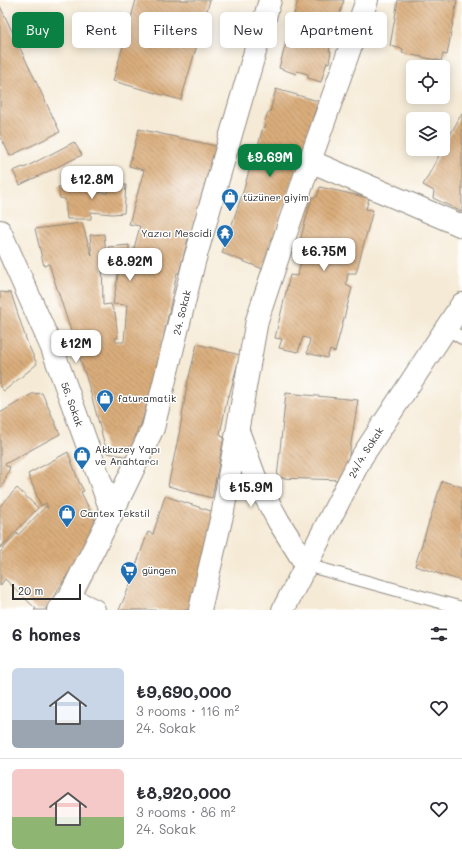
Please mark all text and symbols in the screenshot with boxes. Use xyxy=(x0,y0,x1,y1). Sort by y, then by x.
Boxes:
chip: Buy xyxy=(12,12,64,48)
chip: Rent xyxy=(72,12,131,48)
chip: Filters xyxy=(139,12,212,48)
chip: New xyxy=(220,12,277,48)
chip: Apartment xyxy=(285,12,387,48)
map controls xyxy=(406,60,450,156)
button: locate xyxy=(406,60,450,104)
button: layers xyxy=(406,112,450,156)
pin: ₺9.69M xyxy=(237,144,303,178)
text: ₺9.69M xyxy=(247,148,293,165)
pin: ₺12.8M xyxy=(59,166,125,200)
text: ₺12.8M xyxy=(70,170,114,187)
shop icon: tüzüner giyim xyxy=(220,187,240,212)
place label: tüzüner giyim xyxy=(243,190,309,204)
temple icon: Yazıcı Mescidi xyxy=(215,223,235,248)
place label: Yazıcı Mescidi xyxy=(141,226,212,240)
pin: ₺6.75M xyxy=(291,238,357,272)
text: ₺6.75M xyxy=(301,242,347,259)
pin: ₺8.92M xyxy=(97,248,163,282)
text: ₺8.92M xyxy=(107,252,153,269)
street label: 24. Sokak xyxy=(169,288,194,336)
pin: ₺12M xyxy=(52,330,100,364)
text: ₺12M xyxy=(60,334,92,351)
street label: 56. Sokak xyxy=(58,380,87,429)
shop icon: faturamatik xyxy=(95,388,115,413)
place label: faturamatik xyxy=(118,391,176,405)
street label: 24/4. Sokak xyxy=(345,424,386,480)
place label: Akkuzey Yapı ve Anahtarcı xyxy=(95,442,160,468)
shop icon: Akkuzey Yapı ve Anahtarcı xyxy=(72,445,92,470)
pin: ₺15.9M xyxy=(218,474,284,508)
text: ₺15.9M xyxy=(229,478,273,495)
shop icon: Cantex Tekstil xyxy=(57,503,77,528)
place label: Cantex Tekstil xyxy=(80,506,150,520)
supermarket icon: güngen xyxy=(119,560,139,585)
place label: güngen xyxy=(142,563,176,577)
scale bar xyxy=(12,582,81,601)
text: 20 m xyxy=(18,583,43,598)
text: 6 homes xyxy=(12,623,81,645)
icon: filters xyxy=(428,623,450,645)
text: ₺9,690,000 xyxy=(136,680,232,702)
icon: home xyxy=(44,684,92,732)
icon: heart xyxy=(428,697,450,719)
text: 3 rooms · 116 m² xyxy=(136,702,239,719)
text: 24. Sokak xyxy=(136,719,196,736)
text: ₺8,920,000 xyxy=(136,781,231,803)
icon: home xyxy=(44,785,92,833)
icon: heart xyxy=(428,798,450,820)
text: 3 rooms · 86 m² xyxy=(136,803,236,820)
text: 24. Sokak xyxy=(136,820,196,837)

